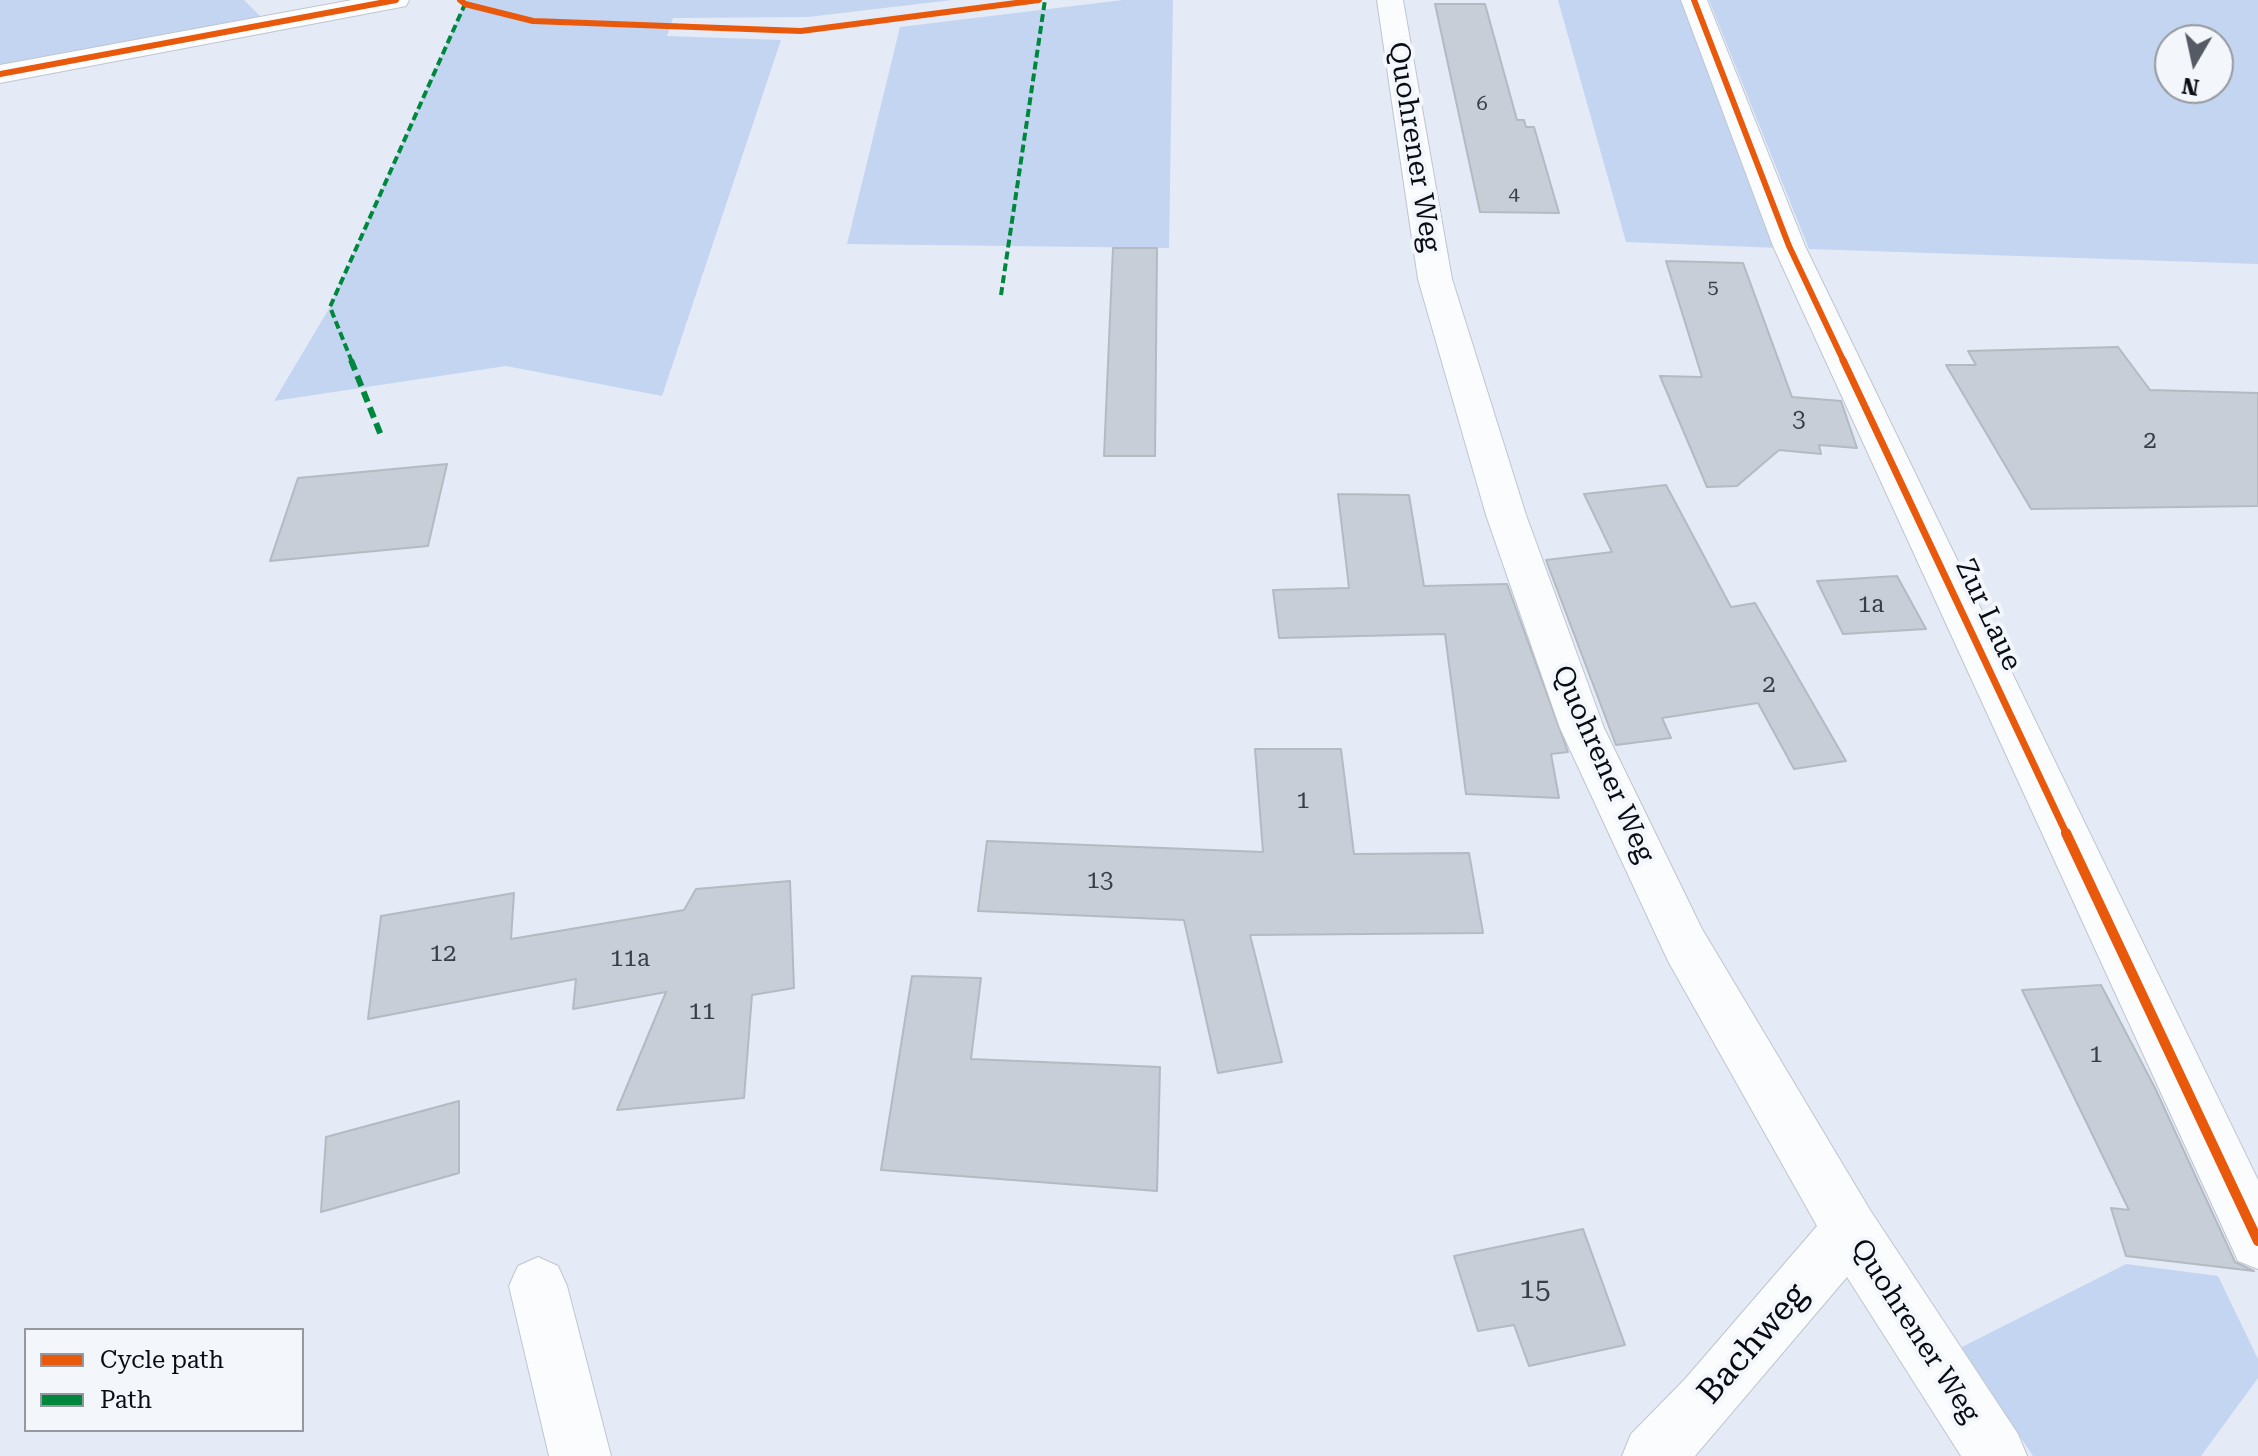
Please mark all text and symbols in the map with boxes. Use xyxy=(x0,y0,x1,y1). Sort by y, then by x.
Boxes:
north arrow xyxy=(2154,24,2234,104)
street label: Quohrener Weg xyxy=(1381,40,1447,254)
text: N xyxy=(2180,73,2201,100)
house number: 6 xyxy=(1476,92,1488,116)
house number: 4 xyxy=(1508,182,1520,206)
house number: 5 xyxy=(1707,275,1719,299)
house number: 3 xyxy=(1792,406,1806,434)
house number: 2 xyxy=(2143,427,2157,455)
street label: Zur Laue xyxy=(1948,554,2028,676)
house number: 1a xyxy=(1858,591,1884,619)
street label: Quohrener Weg xyxy=(1545,660,1661,868)
house number: 2 xyxy=(1762,671,1776,699)
house number: 1 xyxy=(1296,787,1310,815)
house number: 13 xyxy=(1087,867,1113,895)
house number: 12 xyxy=(430,940,456,968)
house number: 11a xyxy=(610,945,650,973)
house number: 11 xyxy=(689,998,715,1026)
house number: 1 xyxy=(2089,1041,2103,1069)
street label: Quohrener Weg xyxy=(1843,1233,1987,1429)
house number: 15 xyxy=(1519,1273,1551,1307)
street label: Bachweg xyxy=(1690,1275,1816,1413)
legend xyxy=(24,1328,304,1432)
text: Cycle path xyxy=(100,1346,224,1374)
text: Path xyxy=(100,1386,152,1414)

